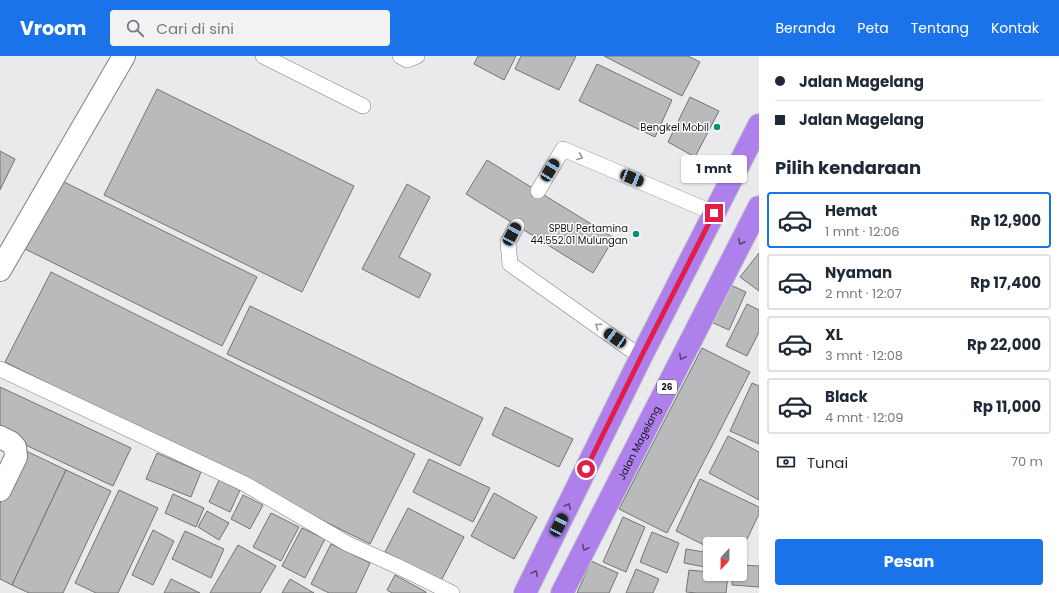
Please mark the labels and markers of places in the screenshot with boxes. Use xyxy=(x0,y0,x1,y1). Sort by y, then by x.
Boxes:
place label: Bengkel Mobil xyxy=(640,120,709,135)
marker: Bengkel Mobil xyxy=(712,122,722,132)
place label: SPBU Pertamina 44.552.01 Mulungan xyxy=(531,221,628,248)
marker: SPBU Pertamina 44.552.01 Mulungan xyxy=(631,229,641,239)

